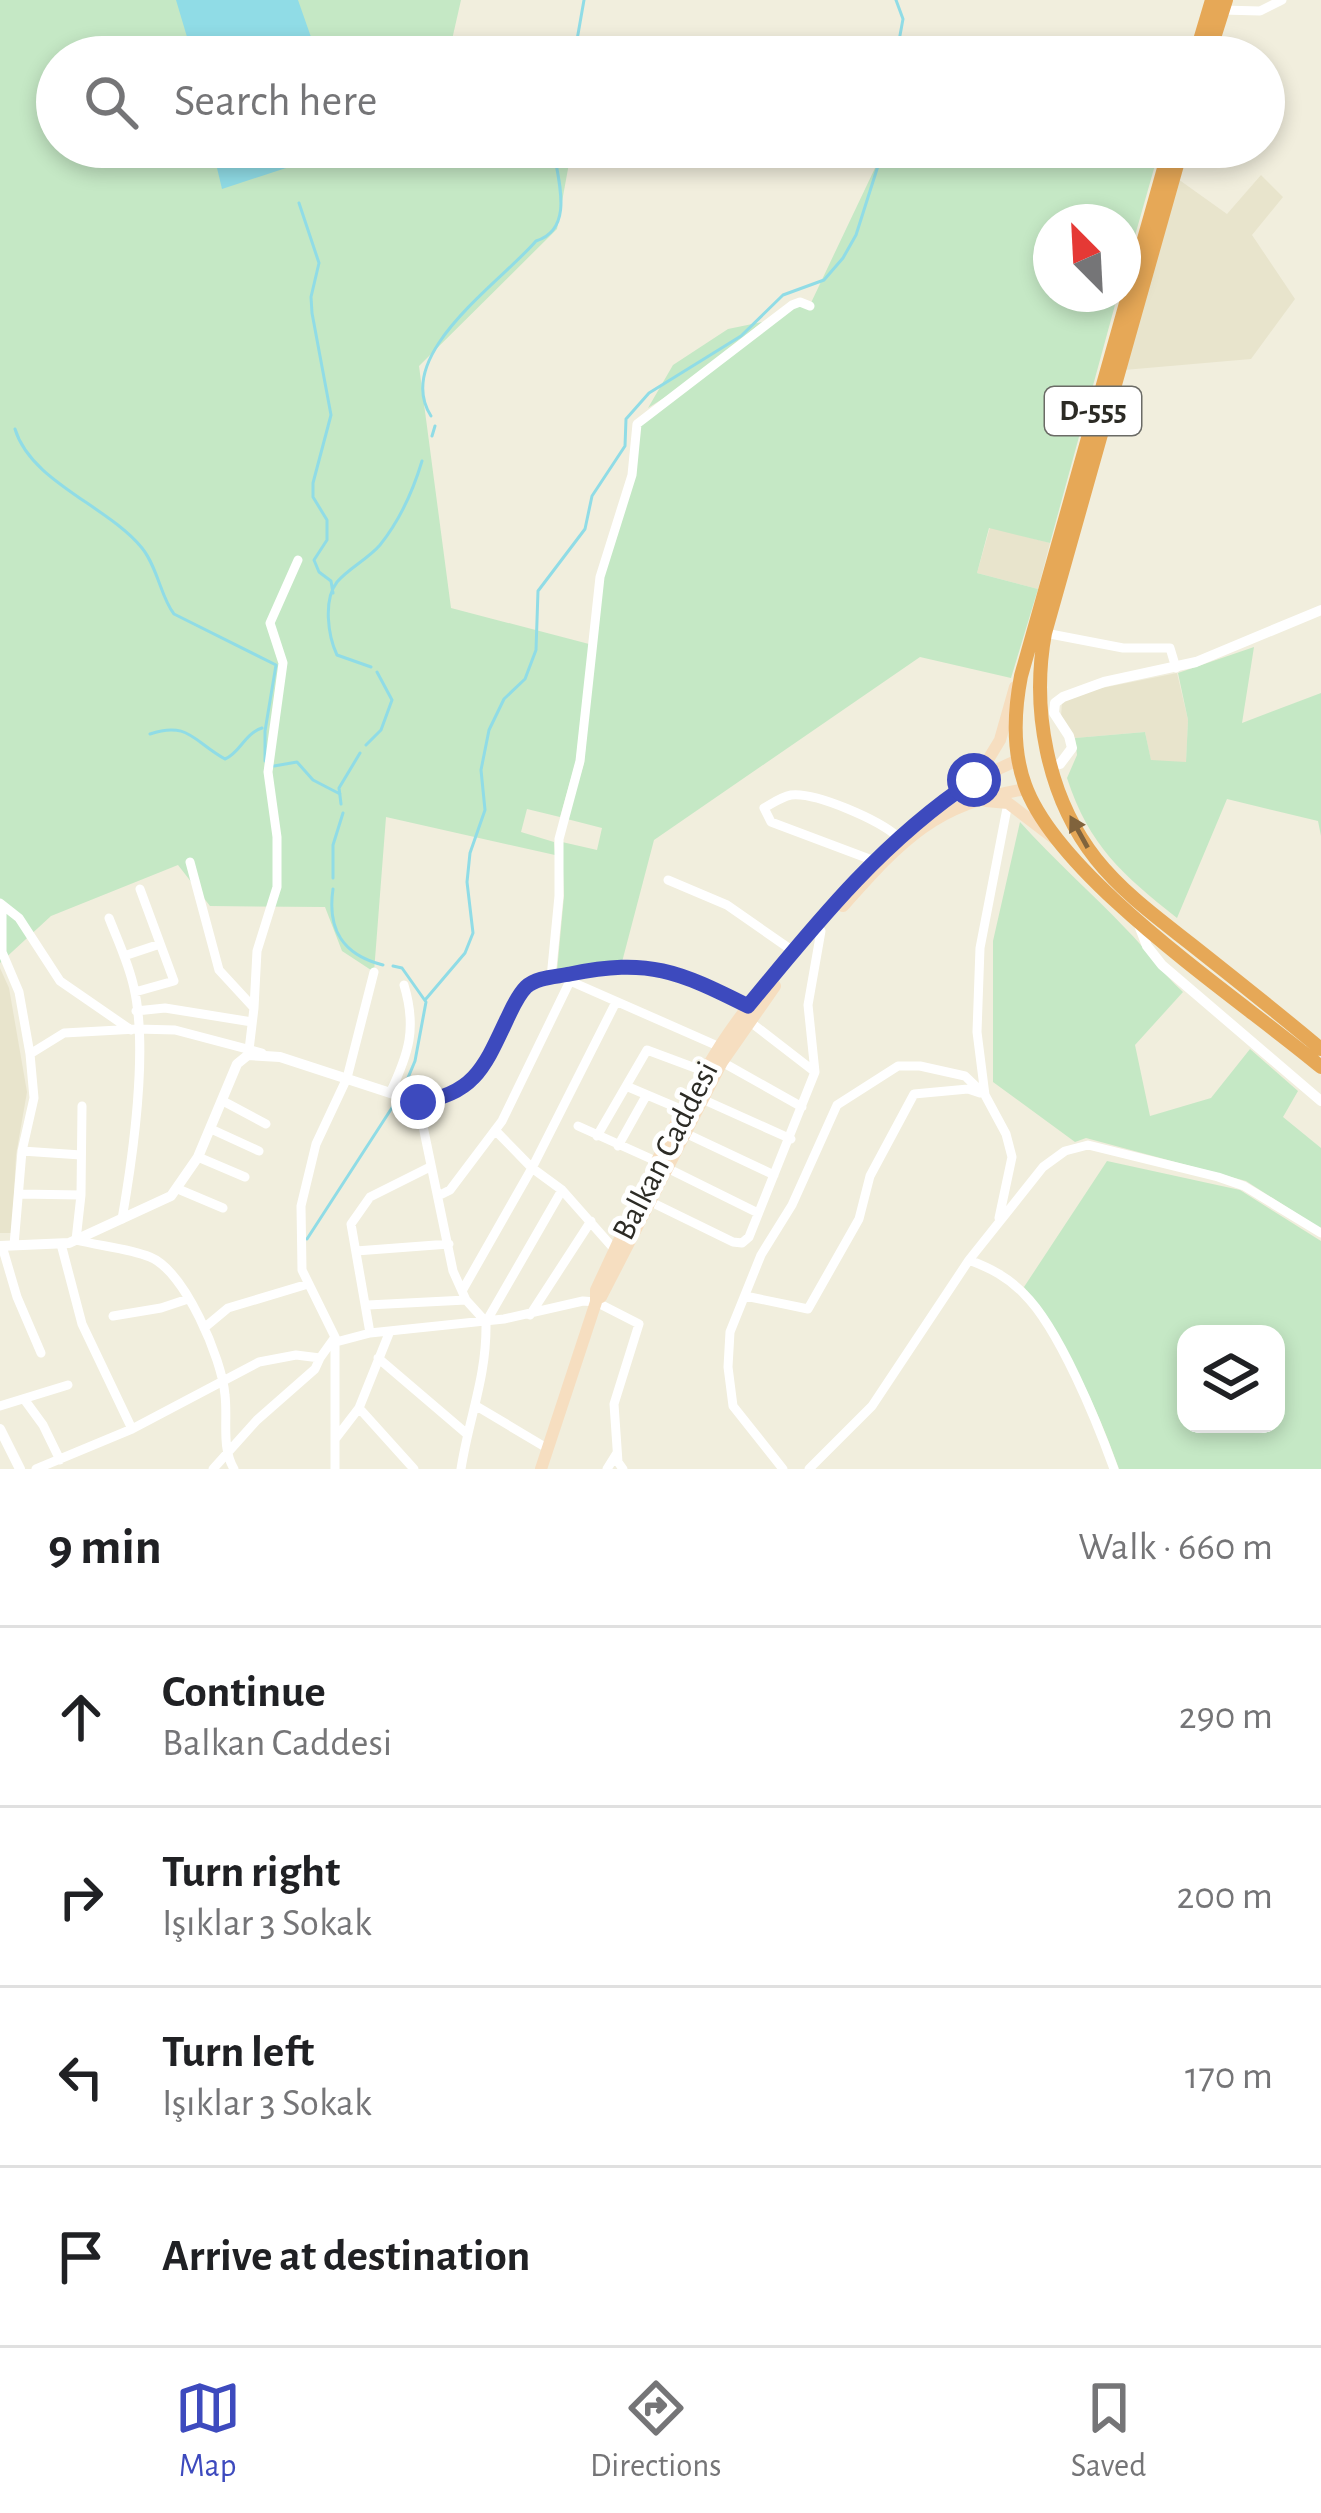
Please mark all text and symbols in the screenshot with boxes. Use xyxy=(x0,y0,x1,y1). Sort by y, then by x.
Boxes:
search box xyxy=(36,36,1285,168)
icon: search xyxy=(78,69,144,135)
text: Search here xyxy=(174,79,377,124)
north arrow xyxy=(1033,204,1141,312)
road number: D-555 xyxy=(1045,387,1141,435)
route start xyxy=(947,753,1001,807)
one-way arrow xyxy=(1070,815,1091,849)
street label: Balkan Caddesi xyxy=(607,1057,725,1245)
route end xyxy=(391,1075,445,1129)
map controls xyxy=(1177,1325,1285,1433)
button: layers xyxy=(1177,1325,1285,1433)
text: 9 min xyxy=(48,1522,162,1573)
text: Walk · 660 m xyxy=(1078,1528,1273,1567)
text: Continue xyxy=(162,1670,326,1715)
icon: ahead xyxy=(48,1684,114,1750)
text: 290 m xyxy=(1179,1697,1273,1736)
text: Balkan Caddesi xyxy=(162,1724,392,1763)
text: Turn right xyxy=(162,1850,340,1895)
icon: right xyxy=(48,1864,114,1930)
text: 200 m xyxy=(1176,1877,1273,1916)
text: Işıklar 3 Sokak xyxy=(162,1904,372,1943)
text: Turn left xyxy=(162,2030,314,2075)
icon: left xyxy=(48,2044,114,2110)
text: 170 m xyxy=(1185,2057,1273,2096)
text: Işıklar 3 Sokak xyxy=(162,2084,372,2123)
icon: arrive xyxy=(48,2224,114,2290)
text: Arrive at destination xyxy=(162,2234,530,2279)
tab: Map xyxy=(175,2375,241,2487)
tab: Directions xyxy=(590,2375,721,2487)
tab: Saved xyxy=(1071,2375,1146,2487)

